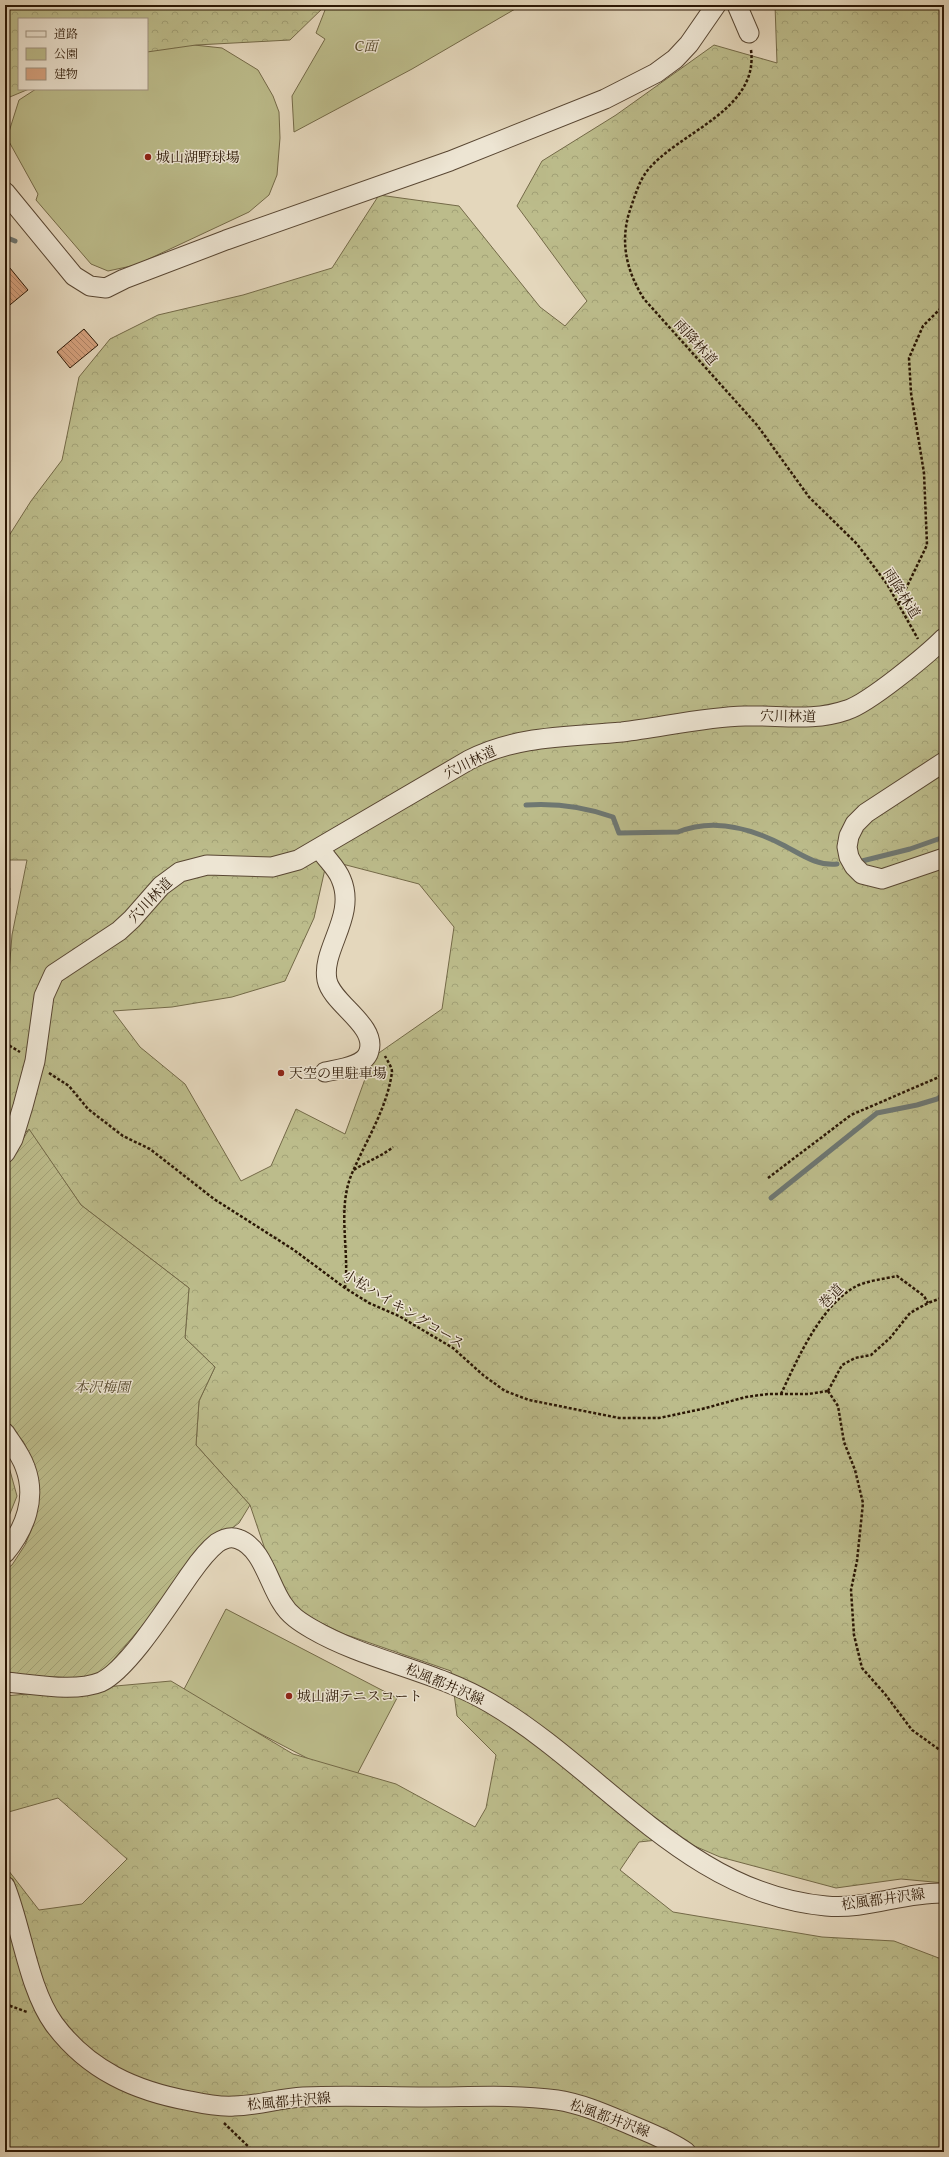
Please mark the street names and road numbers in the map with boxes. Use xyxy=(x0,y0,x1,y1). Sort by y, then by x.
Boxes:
street label: 雨降林道 xyxy=(669,316,721,370)
street label: 雨降林道 xyxy=(878,565,924,623)
street label: 穴川林道 xyxy=(760,708,816,727)
street label: 穴川林道 xyxy=(441,743,500,784)
street label: 穴川林道 xyxy=(125,874,177,928)
street label: 小松ハイキングコース xyxy=(339,1266,468,1354)
street label: 巻道 xyxy=(816,1280,849,1314)
street label: 松風都井沢線 xyxy=(402,1660,487,1711)
street label: 松風都井沢線 xyxy=(840,1885,926,1916)
street label: 松風都井沢線 xyxy=(246,2089,332,2116)
street label: 松風都井沢線 xyxy=(567,2096,652,2143)

